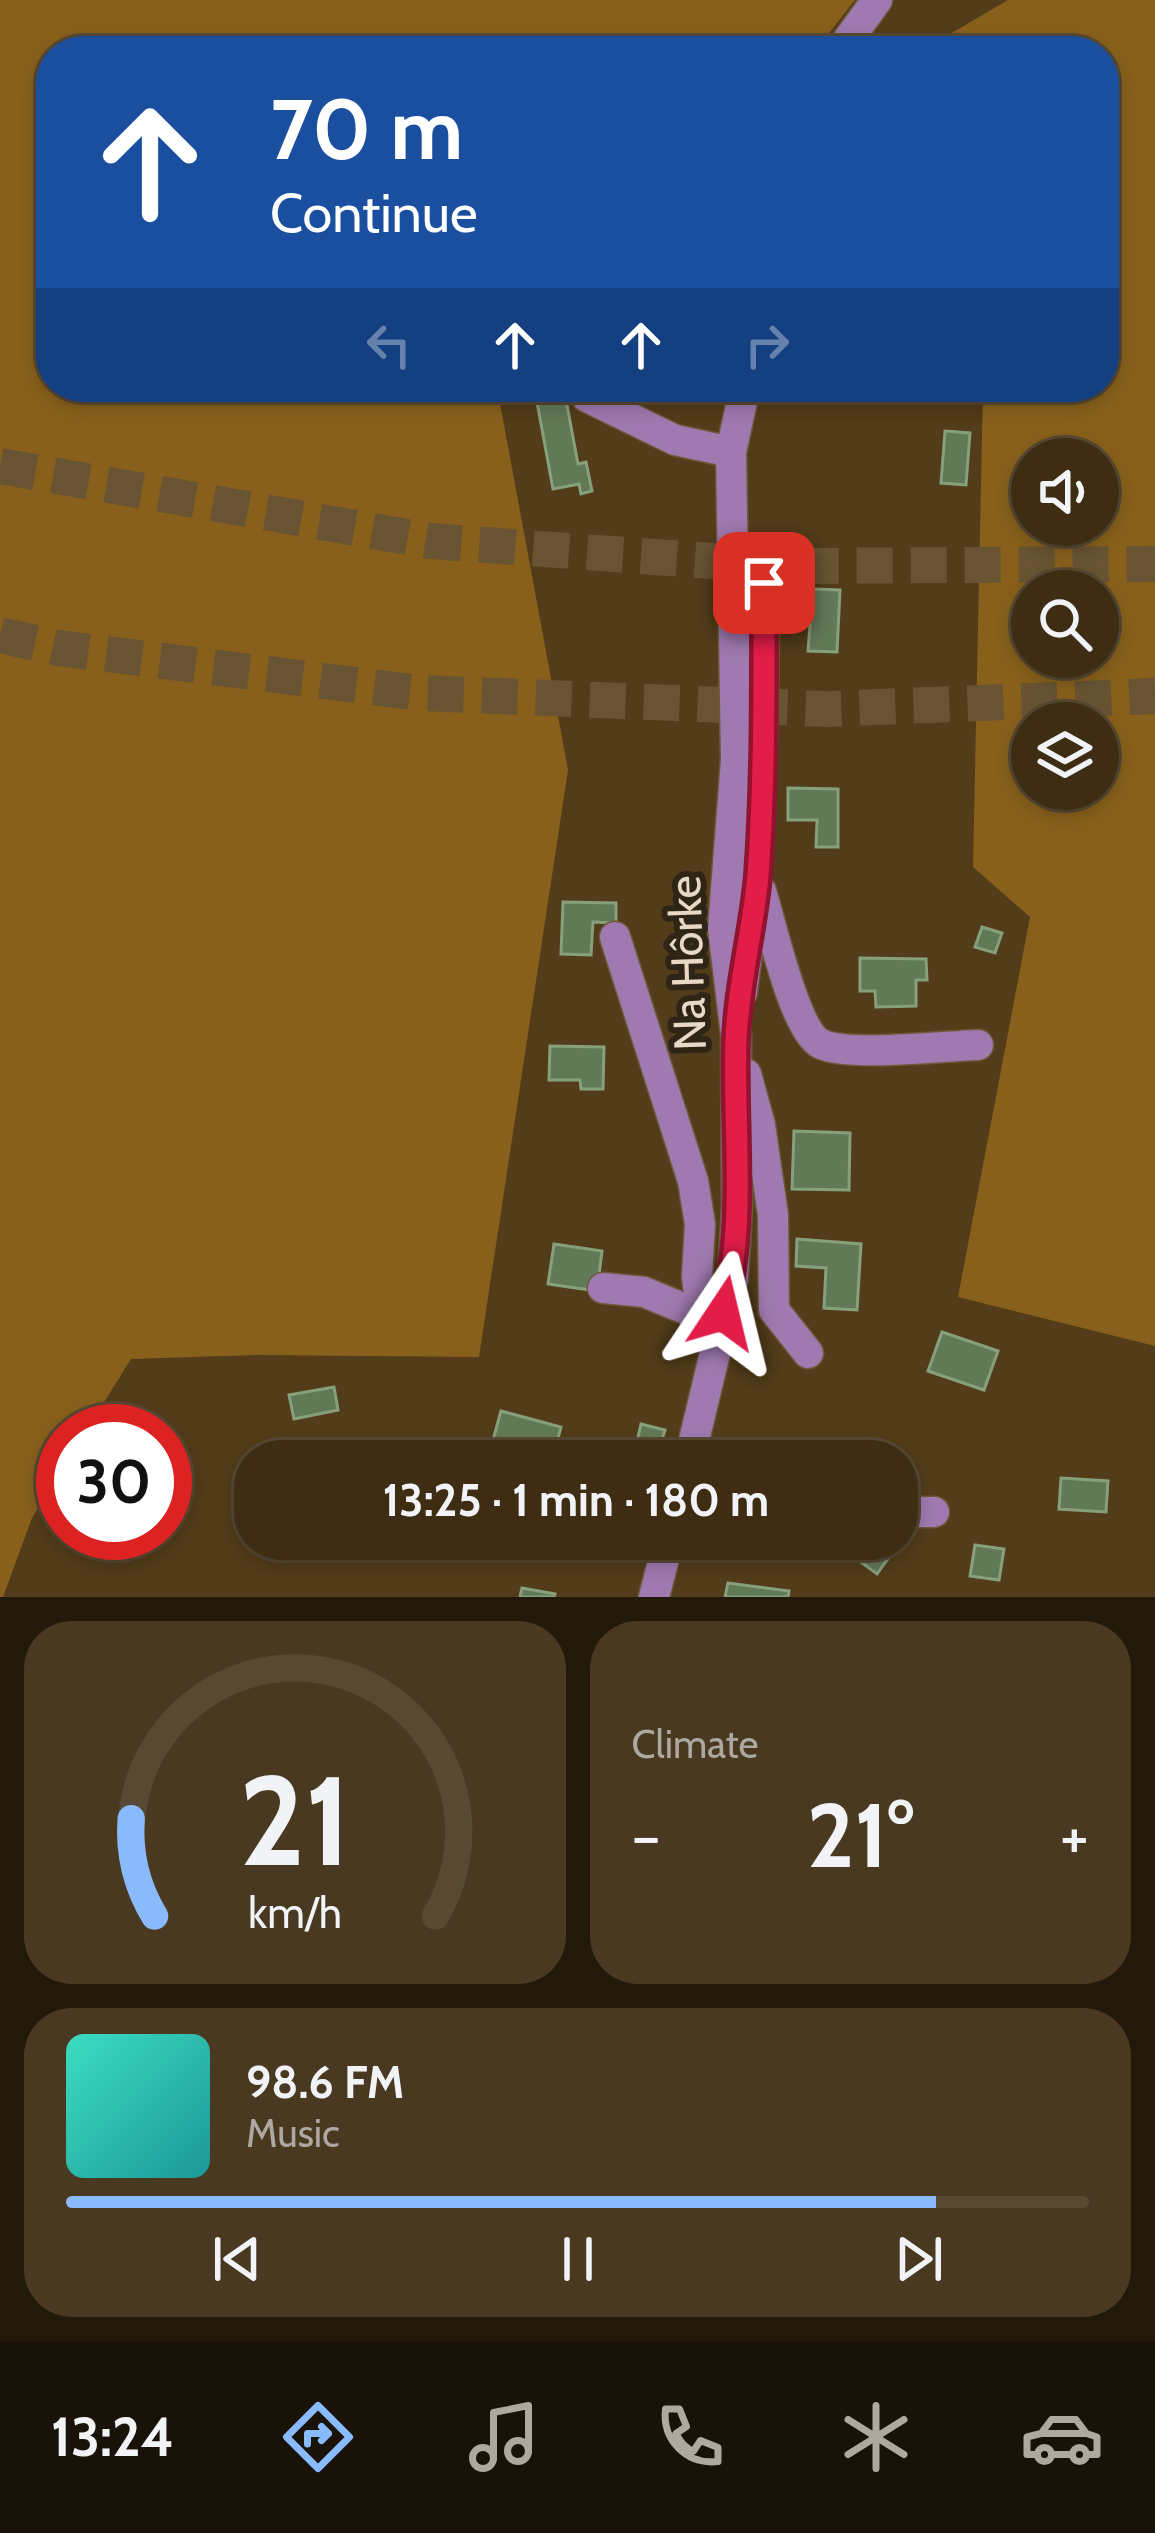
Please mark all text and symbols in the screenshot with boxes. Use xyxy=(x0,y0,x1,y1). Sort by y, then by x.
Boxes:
text: 70 m xyxy=(270,78,463,180)
icon: ahead xyxy=(72,84,228,240)
text: Continue xyxy=(270,180,478,246)
icon: left xyxy=(356,312,422,378)
icon: ahead xyxy=(482,312,548,378)
icon: ahead xyxy=(608,312,674,378)
icon: right xyxy=(734,312,800,378)
map controls xyxy=(1011,438,1119,810)
button: sound xyxy=(1011,438,1119,546)
pin xyxy=(713,532,815,634)
icon: arrive xyxy=(731,550,797,616)
button: search xyxy=(1011,570,1119,678)
button: layers xyxy=(1011,702,1119,810)
street label: Na Hôrke xyxy=(657,874,717,1052)
position arrow xyxy=(660,1250,786,1376)
speed limit sign: 30 xyxy=(36,1404,192,1560)
text: 13:25 · 1 min · 180 m xyxy=(383,1473,769,1527)
text: Climate xyxy=(632,1720,758,1768)
text: 21 xyxy=(239,1745,351,1896)
text: 21° xyxy=(807,1780,914,1890)
text: − xyxy=(632,1795,661,1876)
text: + xyxy=(1060,1795,1089,1876)
text: km/h xyxy=(248,1886,342,1938)
text: 98.6 FM xyxy=(246,2055,404,2109)
text: Music xyxy=(246,2109,340,2157)
icon: previous xyxy=(204,2226,270,2292)
icon: pause xyxy=(545,2226,611,2292)
icon: next xyxy=(886,2226,952,2292)
icon: directions xyxy=(276,2395,360,2479)
icon: music xyxy=(462,2395,546,2479)
icon: phone xyxy=(648,2395,732,2479)
icon: climate xyxy=(834,2395,918,2479)
icon: car xyxy=(1020,2395,1104,2479)
text: 13:24 xyxy=(51,2404,174,2470)

